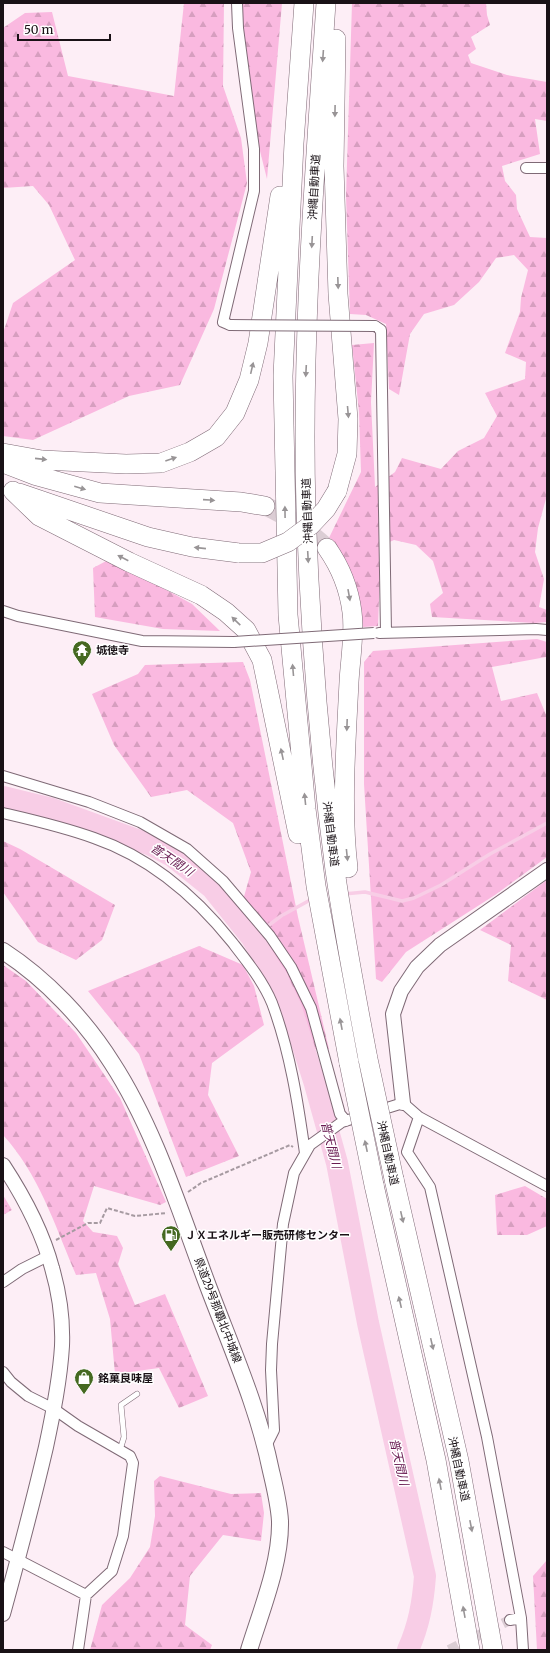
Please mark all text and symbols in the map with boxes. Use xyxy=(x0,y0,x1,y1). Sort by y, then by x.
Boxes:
scale bar xyxy=(18,16,110,42)
text: 50 m xyxy=(24,22,53,37)
one-way arrow xyxy=(319,50,326,62)
one-way arrow xyxy=(332,105,338,118)
street label: 沖縄自動車道 xyxy=(305,154,323,220)
one-way arrow xyxy=(308,236,315,248)
one-way arrow xyxy=(334,277,341,289)
one-way arrow xyxy=(250,361,256,374)
one-way arrow xyxy=(303,365,309,378)
one-way arrow xyxy=(344,406,351,418)
one-way arrow xyxy=(35,456,48,462)
one-way arrow xyxy=(165,456,177,462)
street label: 沖縄自動車道 xyxy=(299,478,315,544)
one-way arrow xyxy=(74,485,86,491)
one-way arrow xyxy=(203,497,215,504)
one-way arrow xyxy=(282,505,288,518)
one-way arrow xyxy=(194,545,206,552)
one-way arrow xyxy=(305,551,312,563)
one-way arrow xyxy=(117,555,128,561)
one-way arrow xyxy=(346,589,352,602)
one-way arrow xyxy=(231,616,241,626)
temple icon: 城徳寺 xyxy=(71,639,93,667)
place label: 城徳寺 xyxy=(96,643,129,657)
one-way arrow xyxy=(289,664,296,676)
one-way arrow xyxy=(344,719,351,731)
one-way arrow xyxy=(278,748,284,760)
one-way arrow xyxy=(302,793,309,805)
street label: 沖縄自動車道 xyxy=(320,800,342,868)
water label: 普天間川 xyxy=(148,840,198,880)
one-way arrow xyxy=(343,849,350,861)
one-way arrow xyxy=(338,1018,344,1031)
street label: 沖縄自動車道 xyxy=(374,1119,402,1187)
water label: 普天間川 xyxy=(318,1120,345,1172)
one-way arrow xyxy=(362,1140,368,1153)
one-way arrow xyxy=(400,1211,406,1223)
fuel station icon: ＪＸエネルギー販売研修センター xyxy=(160,1224,182,1252)
place label: ＪＸエネルギー販売研修センター xyxy=(185,1228,350,1242)
street label: 県道29号那覇北中城線 xyxy=(191,1255,245,1365)
one-way arrow xyxy=(397,1296,403,1308)
one-way arrow xyxy=(429,1338,435,1350)
shop icon: 銘菓良味屋 xyxy=(73,1367,95,1395)
place label: 銘菓良味屋 xyxy=(98,1371,153,1385)
street label: 沖縄自動車道 xyxy=(445,1435,473,1503)
water label: 普天間川 xyxy=(387,1437,413,1489)
one-way arrow xyxy=(437,1478,443,1490)
one-way arrow xyxy=(468,1519,474,1532)
one-way arrow xyxy=(461,1605,467,1618)

